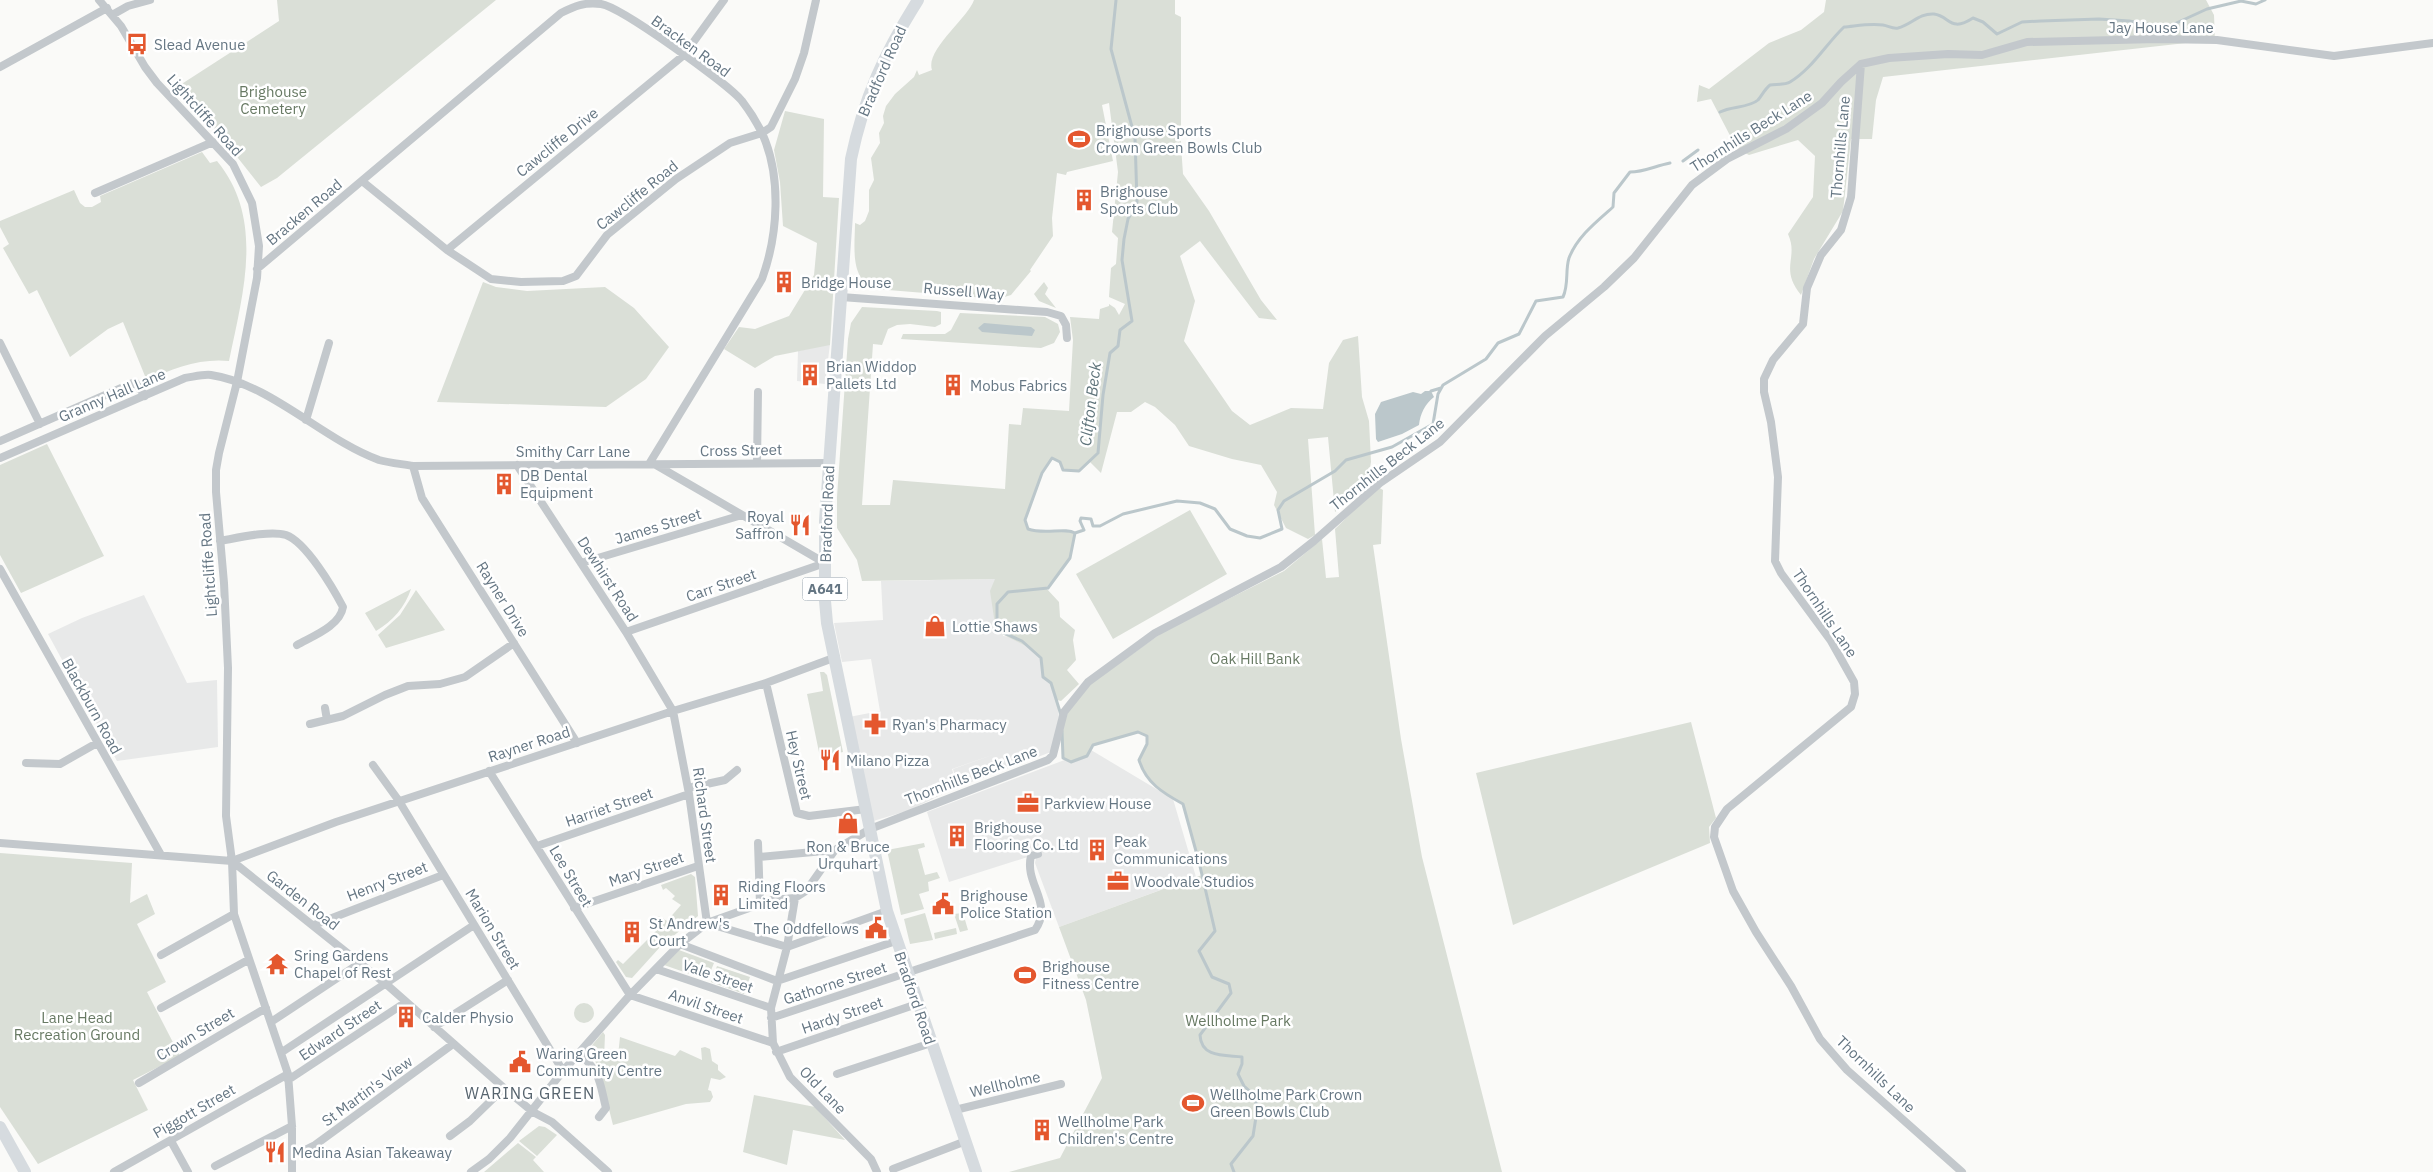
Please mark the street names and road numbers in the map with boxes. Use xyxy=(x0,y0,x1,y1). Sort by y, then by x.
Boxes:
street label: Bracken Road xyxy=(648,11,734,81)
street label: Jay House Lane xyxy=(2108,18,2214,37)
street label: Bradford Road xyxy=(854,23,910,119)
street label: Lightcliffe Road xyxy=(163,70,247,160)
street label: Thornhills Beck Lane xyxy=(1687,86,1815,176)
street label: Thornhills Lane xyxy=(1826,95,1854,199)
street label: Cawcliffe Drive xyxy=(512,103,602,181)
street label: Cawcliffe Road xyxy=(592,156,682,234)
street label: Bracken Road xyxy=(262,175,346,249)
street label: Russell Way xyxy=(923,278,1006,304)
street label: Granny Hall Lane xyxy=(56,364,168,426)
street label: Thornhills Beck Lane xyxy=(1326,413,1448,515)
street label: Cross Street xyxy=(700,440,782,460)
street label: Smithy Carr Lane xyxy=(516,442,630,461)
street label: Bradford Road xyxy=(816,465,838,563)
street label: James Street xyxy=(613,504,703,548)
street label: Lightcliffe Road xyxy=(195,512,221,618)
street label: Dewhirst Road xyxy=(573,533,643,625)
street label: Rayner Drive xyxy=(472,558,534,640)
street label: Carr Street xyxy=(683,564,759,606)
street label: Thornhills Lane xyxy=(1788,565,1862,661)
road number: A641 xyxy=(802,578,848,600)
street label: Blackburn Road xyxy=(58,655,126,757)
street label: Rayner Road xyxy=(486,722,572,766)
street label: Hey Street xyxy=(782,728,816,802)
street label: Thornhills Beck Lane xyxy=(902,741,1040,809)
street label: Richard Street xyxy=(689,766,721,864)
street label: Harriet Street xyxy=(563,783,655,831)
street label: Lee Street xyxy=(545,842,597,910)
street label: Mary Street xyxy=(606,847,686,891)
street label: Henry Street xyxy=(344,857,430,905)
street label: Garden Road xyxy=(263,866,343,934)
street label: Marion Street xyxy=(461,885,525,973)
street label: Bradford Road xyxy=(890,949,940,1047)
street label: Vale Street xyxy=(680,955,756,997)
street label: Gathorne Street xyxy=(781,957,889,1009)
street label: Anvil Street xyxy=(666,984,746,1028)
street label: Hardy Street xyxy=(799,992,885,1038)
street label: Edward Street xyxy=(295,995,385,1065)
street label: Crown Street xyxy=(152,1003,238,1065)
street label: Thornhills Lane xyxy=(1832,1031,1920,1117)
street label: St Martin's View xyxy=(318,1051,417,1130)
street label: Old Lane xyxy=(796,1062,850,1118)
street label: Wellholme xyxy=(968,1067,1042,1101)
street label: Piggott Street xyxy=(149,1080,239,1142)

